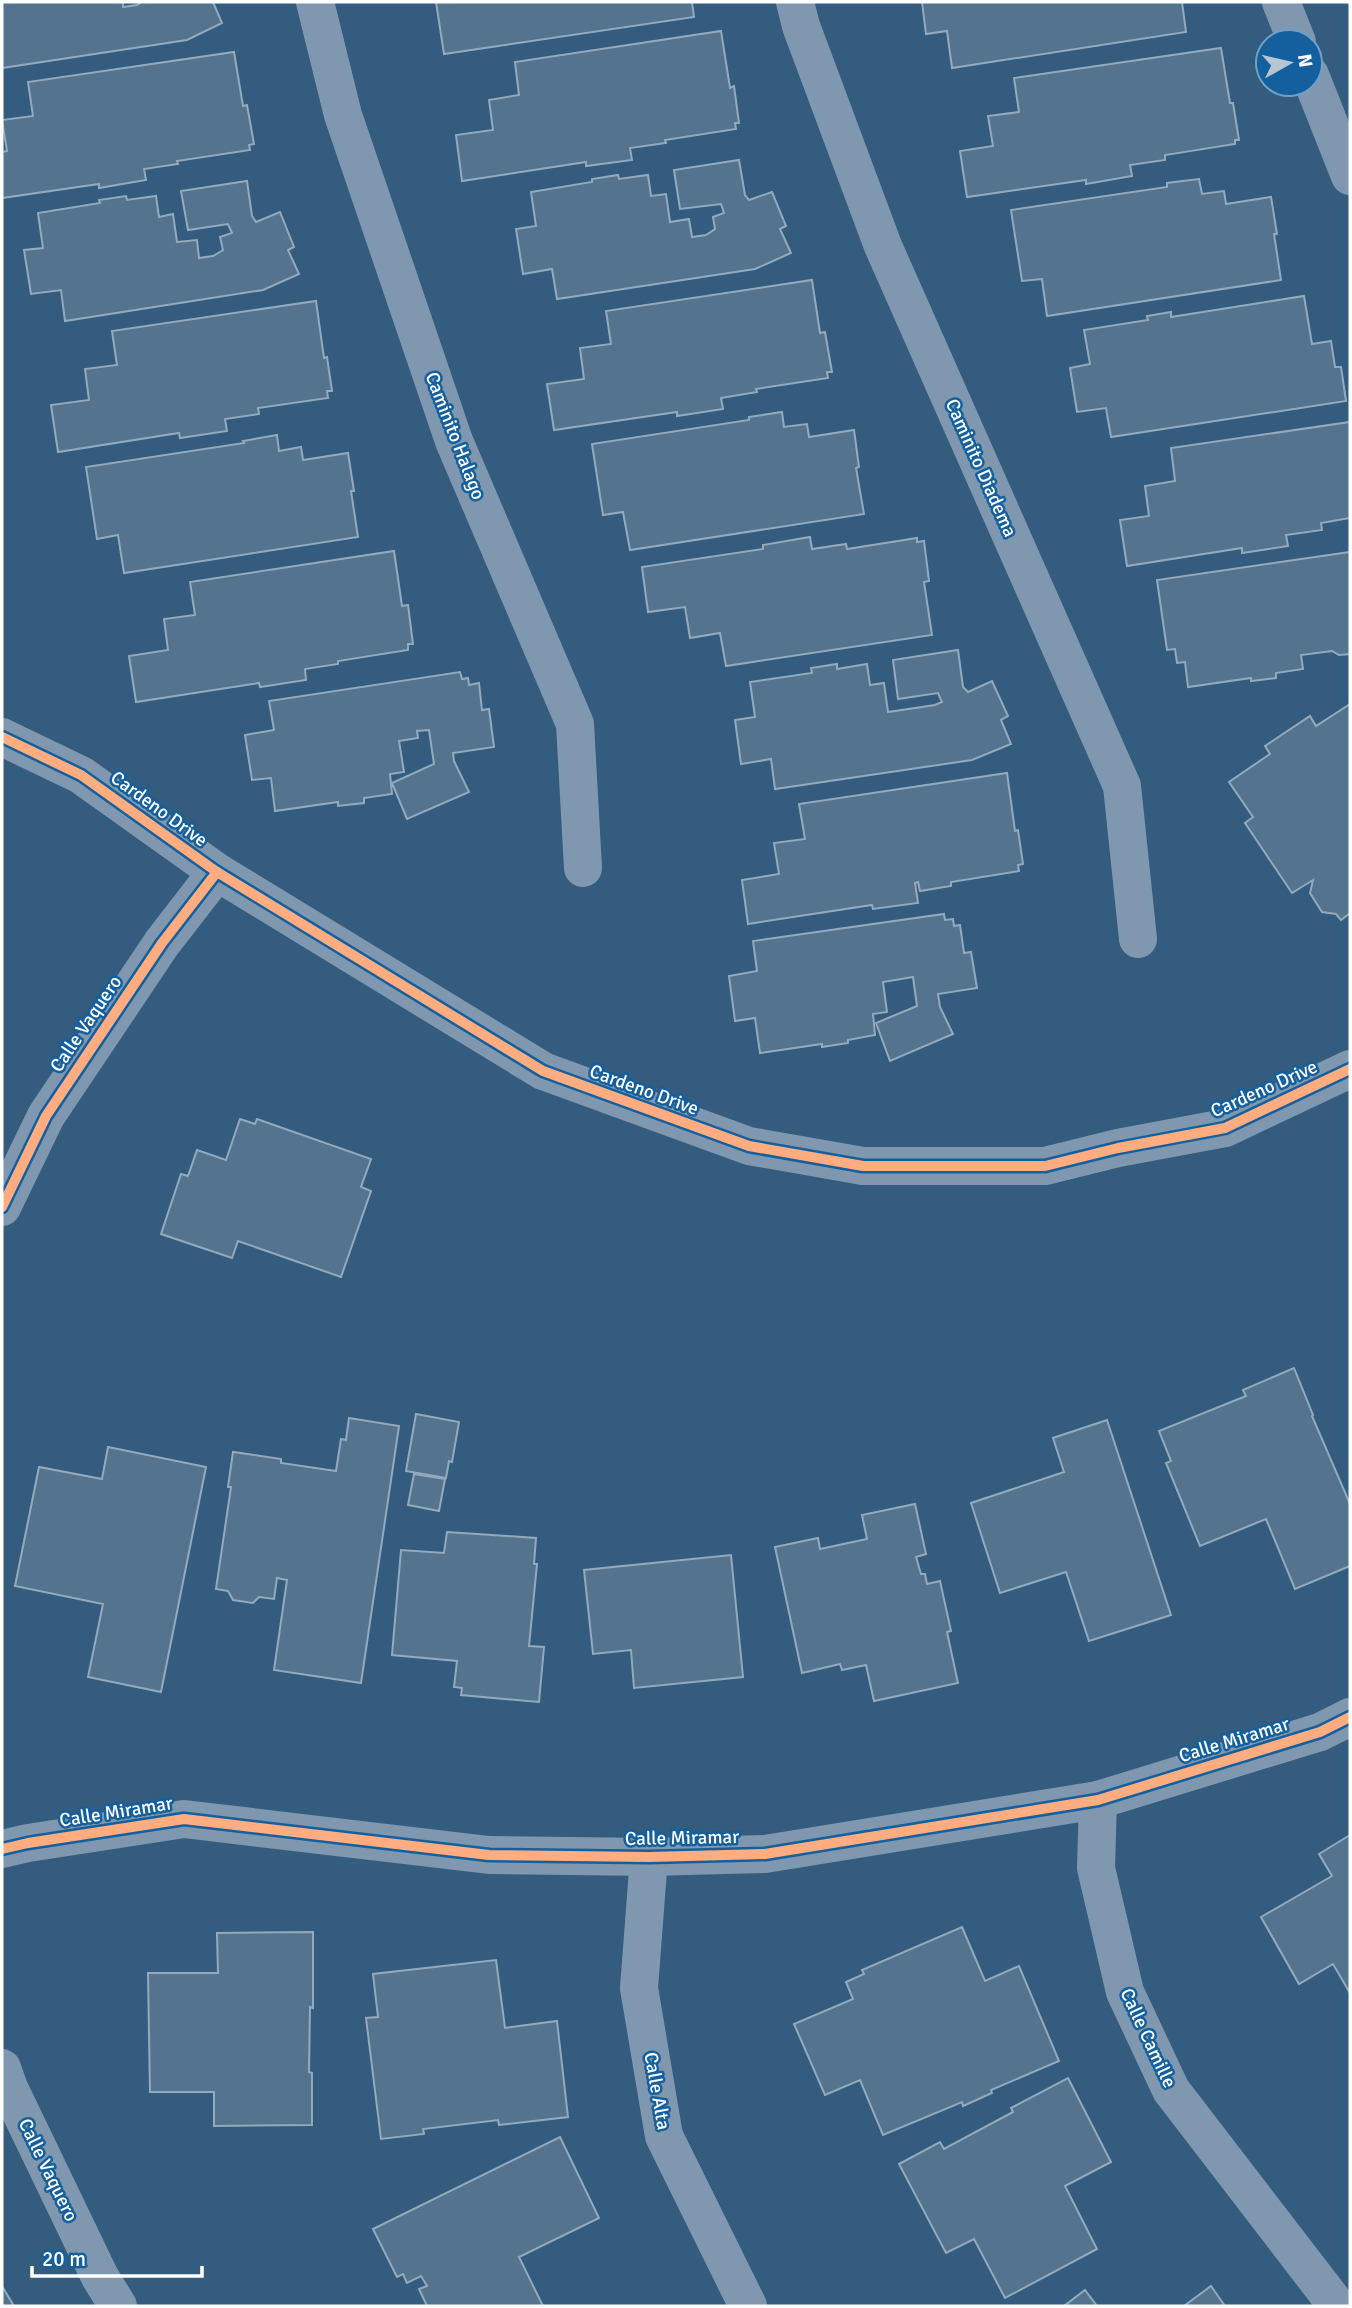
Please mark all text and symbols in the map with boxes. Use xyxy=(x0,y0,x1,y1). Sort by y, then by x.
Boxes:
north arrow xyxy=(1254,28,1324,98)
text: N xyxy=(1292,53,1318,69)
street label: Caminito Halago xyxy=(420,369,490,503)
street label: Caminito Diadema xyxy=(940,395,1022,541)
street label: Cardeno Drive xyxy=(106,766,212,852)
street label: Calle Vaquero xyxy=(45,971,127,1077)
street label: Cardeno Drive xyxy=(1207,1055,1321,1123)
street label: Cardeno Drive xyxy=(586,1059,702,1121)
street label: Calle Miramar xyxy=(1176,1712,1292,1768)
street label: Calle Miramar xyxy=(58,1791,174,1833)
street label: Calle Miramar xyxy=(625,1825,739,1851)
street label: Calle Camille xyxy=(1115,1984,1181,2092)
street label: Calle Alta xyxy=(638,2050,676,2132)
street label: Calle Vaquero xyxy=(13,2115,83,2226)
scale bar xyxy=(32,2234,201,2278)
text: 20 m xyxy=(42,2246,86,2272)

